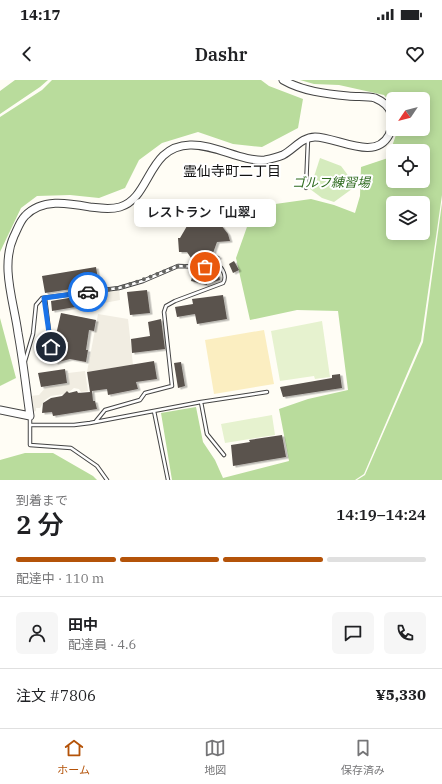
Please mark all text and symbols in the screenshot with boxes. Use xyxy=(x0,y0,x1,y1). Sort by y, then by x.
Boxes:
text: 14:17 xyxy=(20,5,61,24)
icon: back xyxy=(16,43,38,65)
text: Dashr xyxy=(195,43,247,66)
icon: heart xyxy=(404,43,426,65)
north arrow xyxy=(386,92,430,136)
map controls xyxy=(386,92,430,240)
button: locate xyxy=(386,144,430,188)
district label: 霊仙寺町二丁目 xyxy=(183,162,281,180)
park label: ゴルフ練習場 xyxy=(292,174,372,191)
button: layers xyxy=(386,196,430,240)
callout: レストラン「山翠」 xyxy=(134,199,276,227)
text: レストラン「山翠」 xyxy=(146,204,264,221)
pin xyxy=(188,250,222,284)
icon: bag xyxy=(194,256,216,278)
courier xyxy=(68,272,108,312)
icon: car xyxy=(77,281,99,303)
pin xyxy=(34,330,68,364)
icon: home xyxy=(40,336,62,358)
text: 到着まで xyxy=(16,492,68,509)
text: 14:19–14:24 xyxy=(336,505,426,524)
text: 2 分 xyxy=(16,507,64,541)
text: 配達中 · 110 m xyxy=(16,570,104,587)
button: person xyxy=(16,612,58,654)
button: chat xyxy=(332,612,374,654)
button: phone xyxy=(384,612,426,654)
text: 田中 xyxy=(68,615,98,634)
text: 配達員 · 4.6 xyxy=(68,636,136,653)
text: ¥5,330 xyxy=(376,685,426,704)
text: 注文 #7806 xyxy=(16,686,96,705)
tab: ホーム xyxy=(57,737,90,777)
tab: 地図 xyxy=(204,737,226,777)
tab: 保存済み xyxy=(341,737,385,777)

